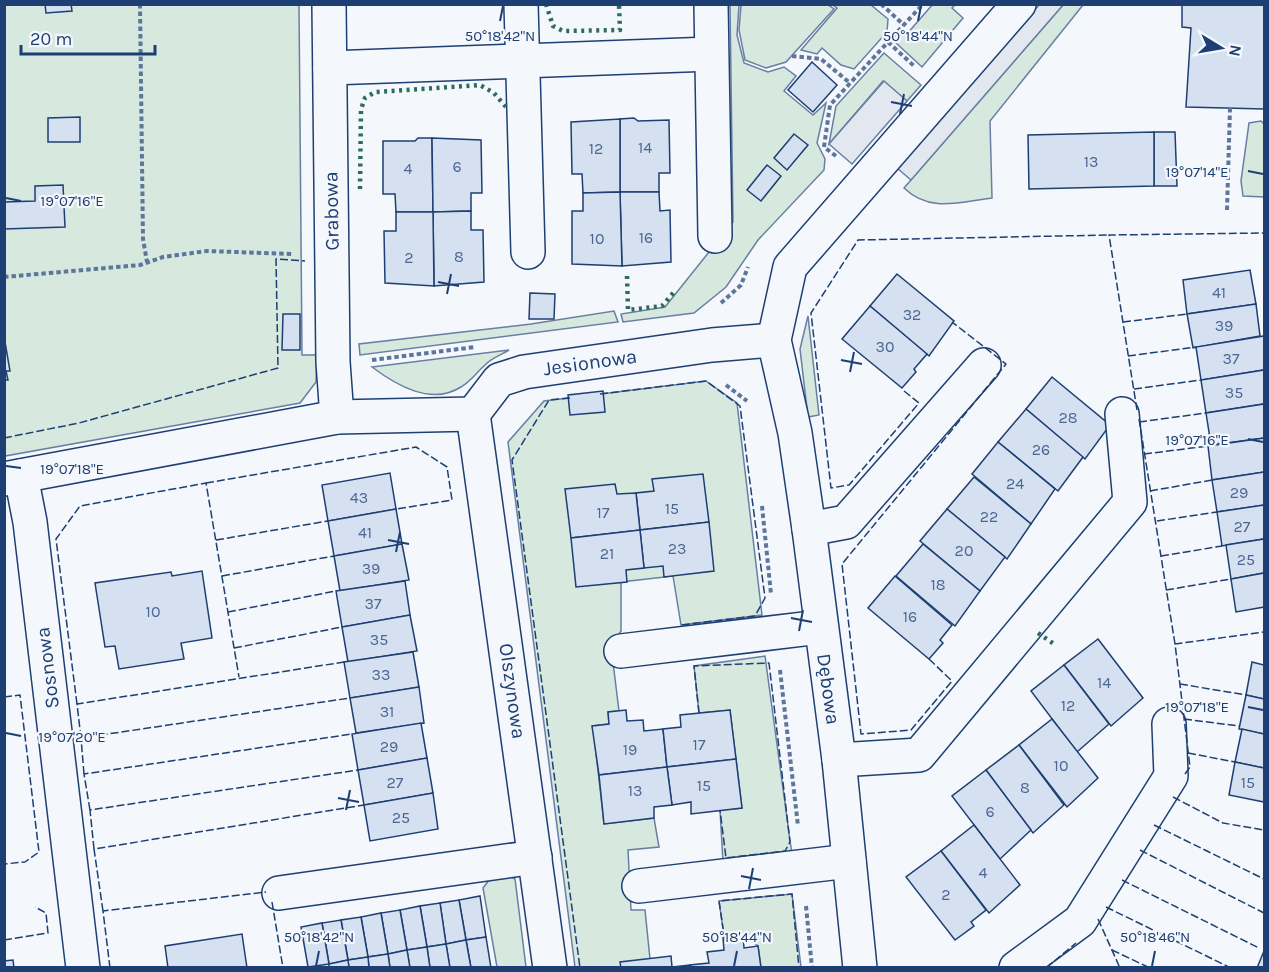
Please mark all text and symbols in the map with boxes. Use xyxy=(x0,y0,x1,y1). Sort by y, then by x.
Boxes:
scale bar xyxy=(21,18,154,56)
north arrow xyxy=(1191,18,1251,78)
text: 50°18'42"N xyxy=(465,27,535,45)
text: 50°18'44"N xyxy=(883,27,953,45)
text: 20 m xyxy=(30,28,72,50)
text: N xyxy=(1225,43,1246,58)
house number: 14 xyxy=(638,138,652,157)
house number: 12 xyxy=(589,139,603,158)
house number: 13 xyxy=(1084,152,1098,171)
house number: 6 xyxy=(452,157,462,176)
house number: 4 xyxy=(404,159,413,178)
text: 19°07'14"E xyxy=(1165,163,1229,181)
street label: Grabowa xyxy=(319,171,344,251)
text: 19°07'16"E xyxy=(40,192,104,210)
house number: 16 xyxy=(639,228,653,247)
house number: 10 xyxy=(590,229,604,248)
house number: 8 xyxy=(454,247,464,266)
house number: 2 xyxy=(404,248,414,267)
house number: 41 xyxy=(1212,283,1226,302)
house number: 32 xyxy=(903,305,921,324)
house number: 39 xyxy=(1215,316,1233,335)
house number: 30 xyxy=(876,337,894,356)
street label: Jesionowa xyxy=(542,345,638,380)
house number: 37 xyxy=(1223,349,1240,368)
house number: 35 xyxy=(1225,383,1243,402)
house number: 28 xyxy=(1058,408,1078,427)
text: 19°07'16"E xyxy=(1165,431,1229,449)
house number: 26 xyxy=(1032,440,1050,459)
text: 19°07'18"E xyxy=(40,460,104,478)
house number: 24 xyxy=(1006,474,1024,493)
house number: 29 xyxy=(1230,483,1248,502)
house number: 43 xyxy=(350,488,368,507)
house number: 15 xyxy=(665,499,679,518)
house number: 17 xyxy=(597,503,610,522)
house number: 22 xyxy=(980,507,998,526)
house number: 27 xyxy=(1234,517,1251,536)
house number: 41 xyxy=(358,523,372,542)
house number: 23 xyxy=(668,539,686,558)
house number: 20 xyxy=(955,541,973,560)
house number: 21 xyxy=(600,544,614,563)
house number: 25 xyxy=(1237,550,1255,569)
house number: 39 xyxy=(362,559,380,578)
house number: 18 xyxy=(930,575,946,594)
house number: 37 xyxy=(365,594,382,613)
house number: 10 xyxy=(146,602,160,621)
house number: 16 xyxy=(903,607,917,626)
street label: Sosnowa xyxy=(31,626,64,710)
house number: 35 xyxy=(370,630,388,649)
street label: Olszynowa xyxy=(494,642,531,740)
street label: Dębowa xyxy=(812,652,845,726)
house number: 33 xyxy=(372,665,390,684)
house number: 14 xyxy=(1097,673,1111,692)
house number: 12 xyxy=(1061,696,1075,715)
text: 19°07'18"E xyxy=(1165,698,1229,716)
house number: 31 xyxy=(380,702,394,721)
text: 19°07'20"E xyxy=(38,728,106,746)
house number: 17 xyxy=(693,735,706,754)
house number: 29 xyxy=(380,737,398,756)
house number: 19 xyxy=(623,740,637,759)
house number: 10 xyxy=(1054,756,1068,775)
house number: 27 xyxy=(387,773,404,792)
house number: 15 xyxy=(1241,773,1255,792)
house number: 15 xyxy=(697,776,711,795)
house number: 8 xyxy=(1020,778,1030,797)
house number: 13 xyxy=(628,781,642,800)
house number: 6 xyxy=(985,802,995,821)
house number: 25 xyxy=(392,808,410,827)
house number: 4 xyxy=(979,863,988,882)
house number: 2 xyxy=(941,885,951,904)
text: 50°18'42"N xyxy=(284,928,354,946)
text: 50°18'44"N xyxy=(702,928,772,946)
text: 50°18'46"N xyxy=(1120,928,1190,946)

